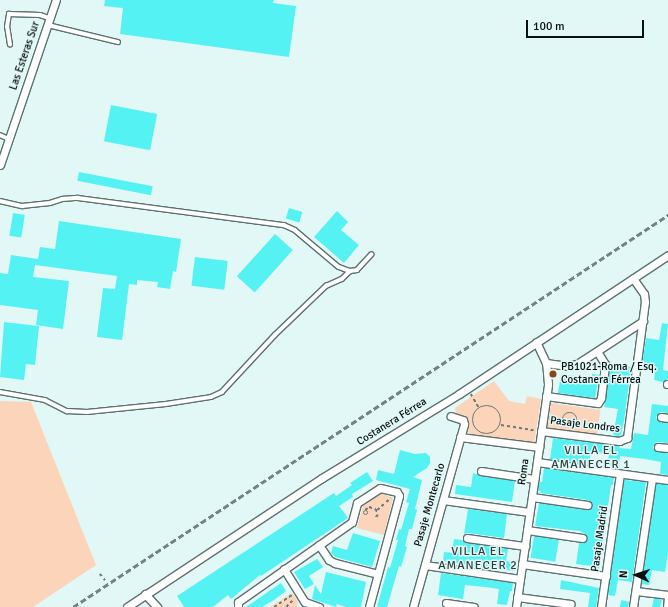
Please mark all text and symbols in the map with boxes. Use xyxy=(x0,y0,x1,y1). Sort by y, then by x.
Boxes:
scale bar xyxy=(528,12,646,38)
text: 100 m xyxy=(533,19,565,34)
street label: Las Esteras Sur xyxy=(7,20,43,92)
place label: PB1021-Roma / Esq. Costanera Férrea xyxy=(561,361,657,387)
marker: PB1021-Roma / Esq. Costanera Férrea xyxy=(548,369,558,379)
street label: Costanera Férrea xyxy=(355,395,429,449)
street label: Pasaje Londres xyxy=(549,414,621,436)
district label: VILLA EL AMANECER 1 xyxy=(551,444,631,472)
street label: Roma xyxy=(516,458,532,486)
street label: Pasaje Montecarlo xyxy=(412,462,448,548)
street label: Pasaje Madrid xyxy=(589,505,611,573)
district label: VILLA EL AMANECER 2 xyxy=(438,545,518,573)
north arrow xyxy=(616,555,656,595)
text: N xyxy=(617,570,630,579)

